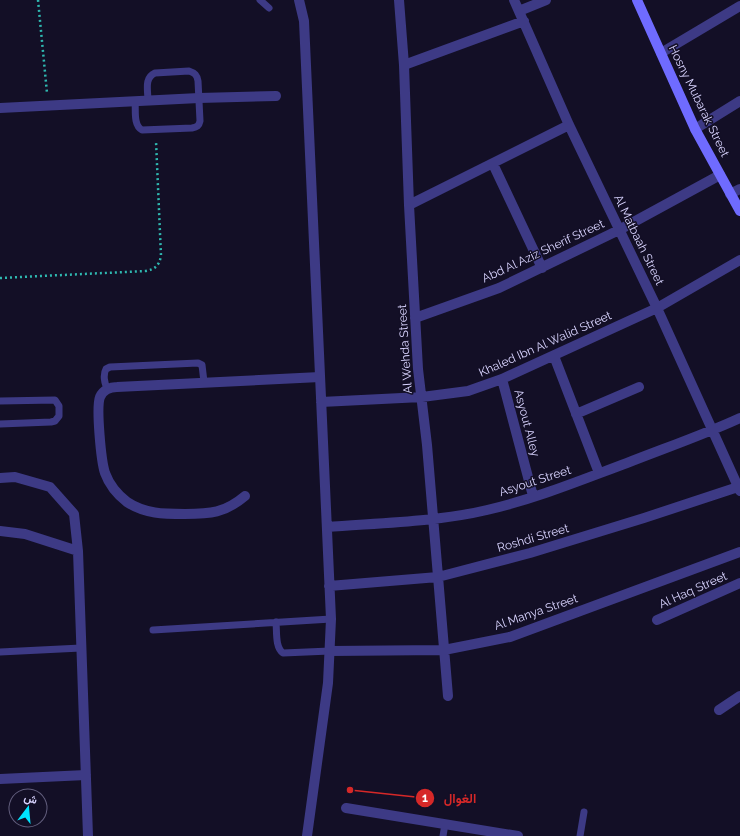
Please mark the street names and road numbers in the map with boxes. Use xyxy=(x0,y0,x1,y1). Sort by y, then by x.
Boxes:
street label: Hosny Mubarak Street xyxy=(666,43,732,159)
street label: Al Matbaah Street xyxy=(611,193,667,287)
street label: Abd Al Aziz Sherif Street xyxy=(480,217,606,285)
street label: Al Wehda Street xyxy=(395,304,415,394)
street label: Khaled Ibn Al Walid Street xyxy=(476,308,614,380)
street label: Asyout Alley xyxy=(511,388,543,459)
street label: Asyout Street xyxy=(497,463,573,499)
street label: Roshdi Street xyxy=(496,521,570,555)
street label: Al Haq Street xyxy=(657,569,729,611)
street label: Al Manya Street xyxy=(493,591,579,633)

